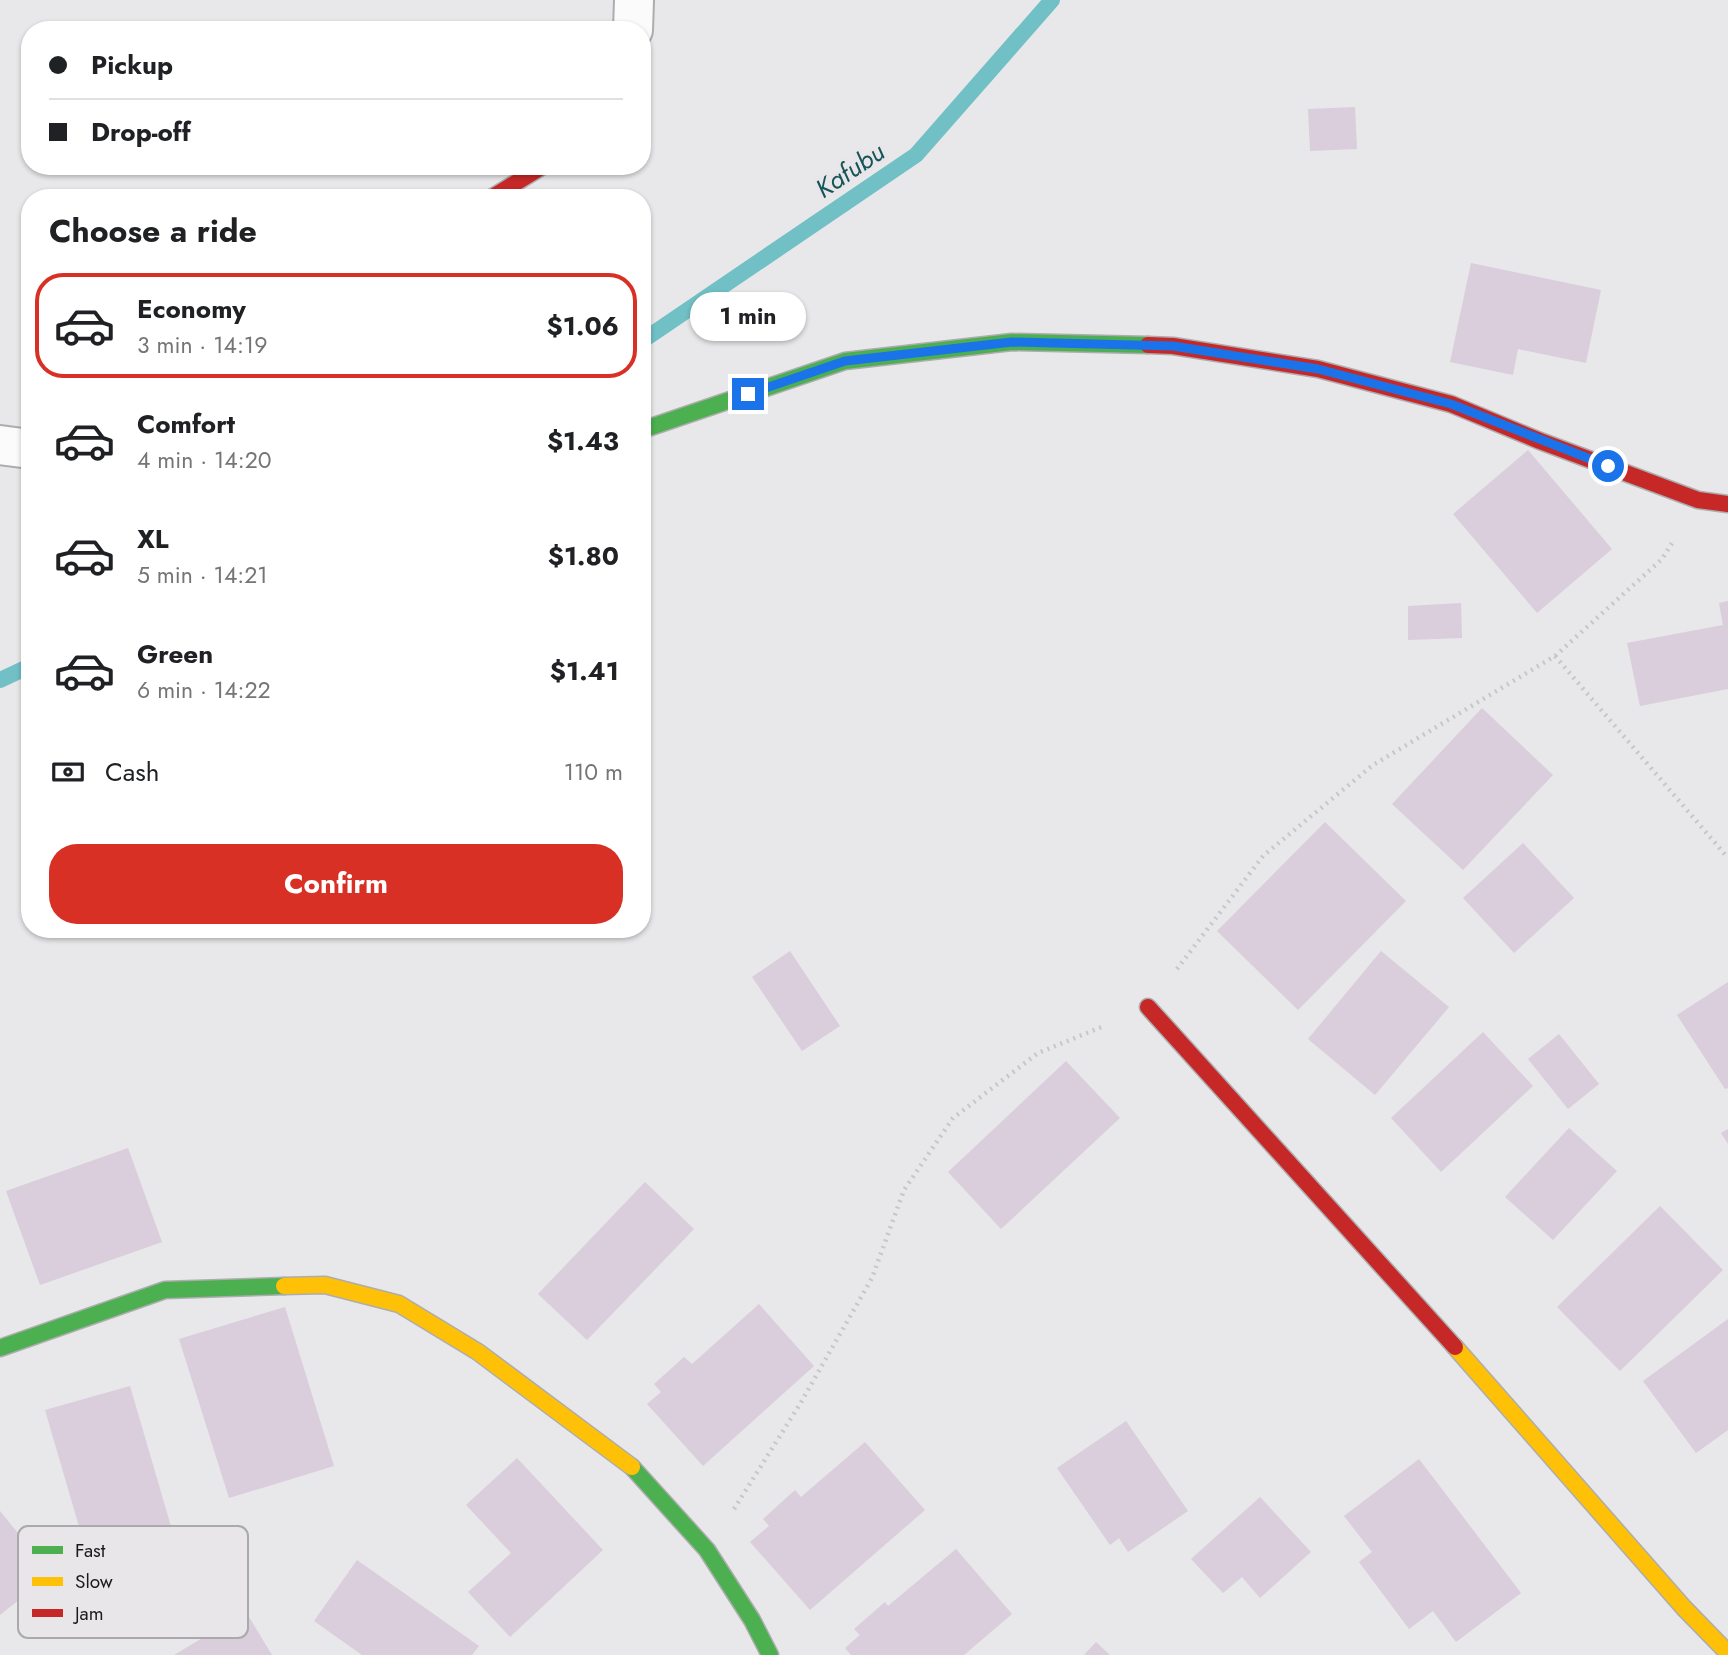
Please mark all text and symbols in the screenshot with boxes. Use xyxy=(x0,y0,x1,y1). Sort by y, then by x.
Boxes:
text: Pickup xyxy=(91,46,173,84)
text: Drop-off xyxy=(91,113,191,151)
water label: Kafubu xyxy=(808,133,892,207)
text: Choose a ride xyxy=(49,208,257,254)
text: Economy xyxy=(137,290,246,328)
callout: 1 min xyxy=(690,292,806,342)
icon: car xyxy=(53,294,116,357)
text: 1 min xyxy=(719,299,777,333)
text: $1.06 xyxy=(547,307,619,345)
text: 3 min · 14:19 xyxy=(137,328,267,362)
route end xyxy=(732,378,764,410)
text: Comfort xyxy=(137,405,235,443)
icon: car xyxy=(53,409,116,472)
text: $1.43 xyxy=(547,422,619,460)
text: 4 min · 14:20 xyxy=(137,443,272,477)
route start xyxy=(1592,450,1624,482)
text: XL xyxy=(137,520,169,558)
icon: car xyxy=(53,524,116,587)
text: $1.80 xyxy=(548,537,619,575)
text: 5 min · 14:21 xyxy=(137,558,268,592)
text: Green xyxy=(137,635,213,673)
icon: car xyxy=(53,639,116,702)
text: $1.41 xyxy=(550,652,619,690)
text: 6 min · 14:22 xyxy=(137,673,271,707)
icon: cash xyxy=(49,753,87,791)
text: Cash xyxy=(105,753,159,791)
text: 110 m xyxy=(564,755,623,789)
button: Confirm xyxy=(49,844,623,924)
legend xyxy=(18,1526,248,1638)
text: Fast xyxy=(75,1537,106,1564)
text: Slow xyxy=(75,1568,113,1595)
text: Jam xyxy=(72,1600,104,1627)

